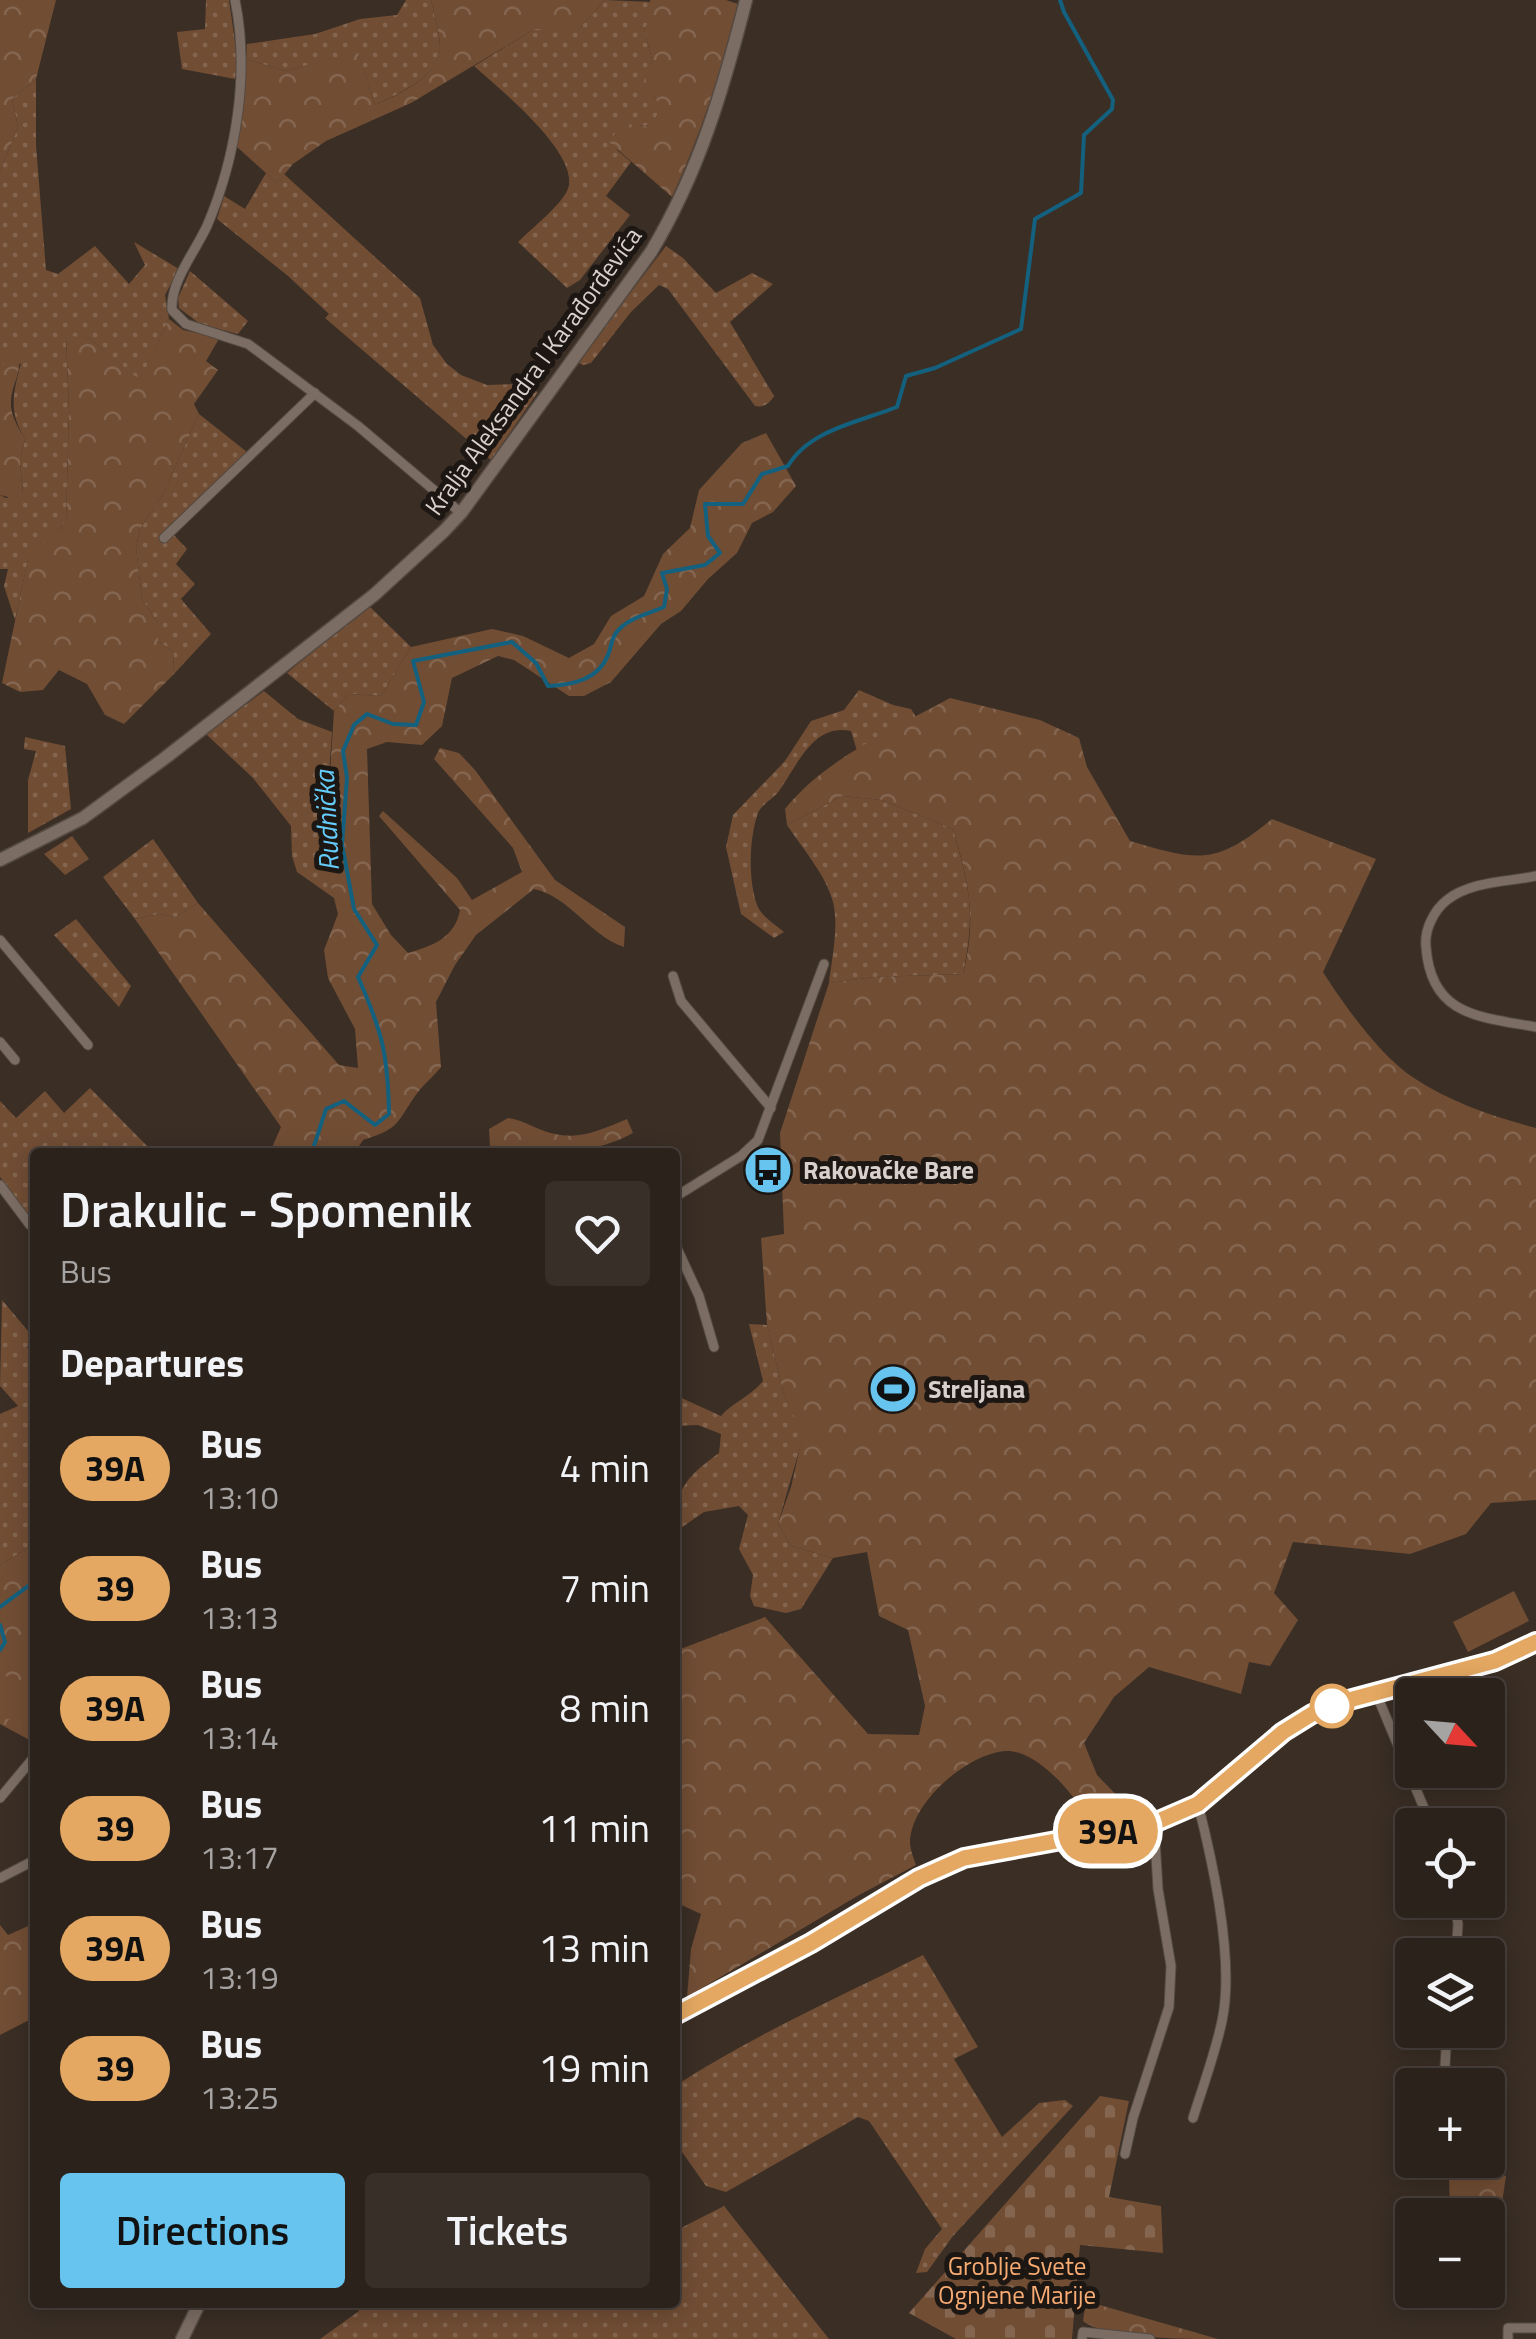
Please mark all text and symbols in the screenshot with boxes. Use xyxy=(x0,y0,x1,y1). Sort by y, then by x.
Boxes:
street label: Kralja Aleksandra I Karađorđevića xyxy=(415,219,651,523)
water label: Rudnička xyxy=(302,768,350,872)
bus stop icon: Rakovačke Bare xyxy=(742,1144,794,1196)
place label: Rakovačke Bare xyxy=(803,1151,974,1189)
text: Drakulic - Spomenik xyxy=(60,1173,472,1246)
button: heart xyxy=(545,1181,650,1286)
text: Bus xyxy=(60,1247,112,1295)
text: Departures xyxy=(60,1334,244,1392)
sports icon: Streljana xyxy=(867,1363,919,1415)
place label: Streljana xyxy=(928,1370,1025,1408)
text: Bus xyxy=(200,1415,262,1473)
text: 4 min xyxy=(560,1439,650,1497)
text: 39A xyxy=(85,1441,145,1495)
text: 13:10 xyxy=(200,1473,279,1521)
text: Bus xyxy=(200,1535,262,1593)
text: 7 min xyxy=(560,1559,650,1617)
text: 39 xyxy=(95,1561,135,1615)
text: 13:13 xyxy=(200,1593,279,1641)
text: Bus xyxy=(200,1655,262,1713)
north arrow xyxy=(1395,1678,1505,1788)
map controls xyxy=(1395,1678,1505,2308)
text: 8 min xyxy=(560,1679,650,1737)
text: 39A xyxy=(85,1681,145,1735)
unlabelled marker xyxy=(1311,1685,1353,1727)
text: 13:14 xyxy=(200,1713,279,1761)
text: Bus xyxy=(200,1775,262,1833)
line badge: 39A xyxy=(1050,1798,1166,1864)
text: 11 min xyxy=(539,1799,650,1857)
text: 39 xyxy=(95,1801,135,1855)
text: 39A xyxy=(1078,1804,1138,1858)
button: locate xyxy=(1395,1808,1505,1918)
text: 13:17 xyxy=(200,1833,279,1881)
text: Bus xyxy=(200,1895,262,1953)
text: 13 min xyxy=(539,1919,650,1977)
text: 39A xyxy=(85,1921,145,1975)
button: layers xyxy=(1395,1938,1505,2048)
text: 13:19 xyxy=(200,1953,279,2001)
text: Bus xyxy=(200,2015,262,2073)
text: 19 min xyxy=(539,2039,650,2097)
text: 39 xyxy=(95,2041,135,2095)
button: + xyxy=(1395,2068,1505,2178)
text: 13:25 xyxy=(200,2073,279,2121)
button: Directions xyxy=(60,2173,345,2288)
button: Tickets xyxy=(365,2173,650,2288)
button: − xyxy=(1395,2198,1505,2308)
park label: Groblje Svete Ognjene Marije xyxy=(938,2247,1096,2314)

